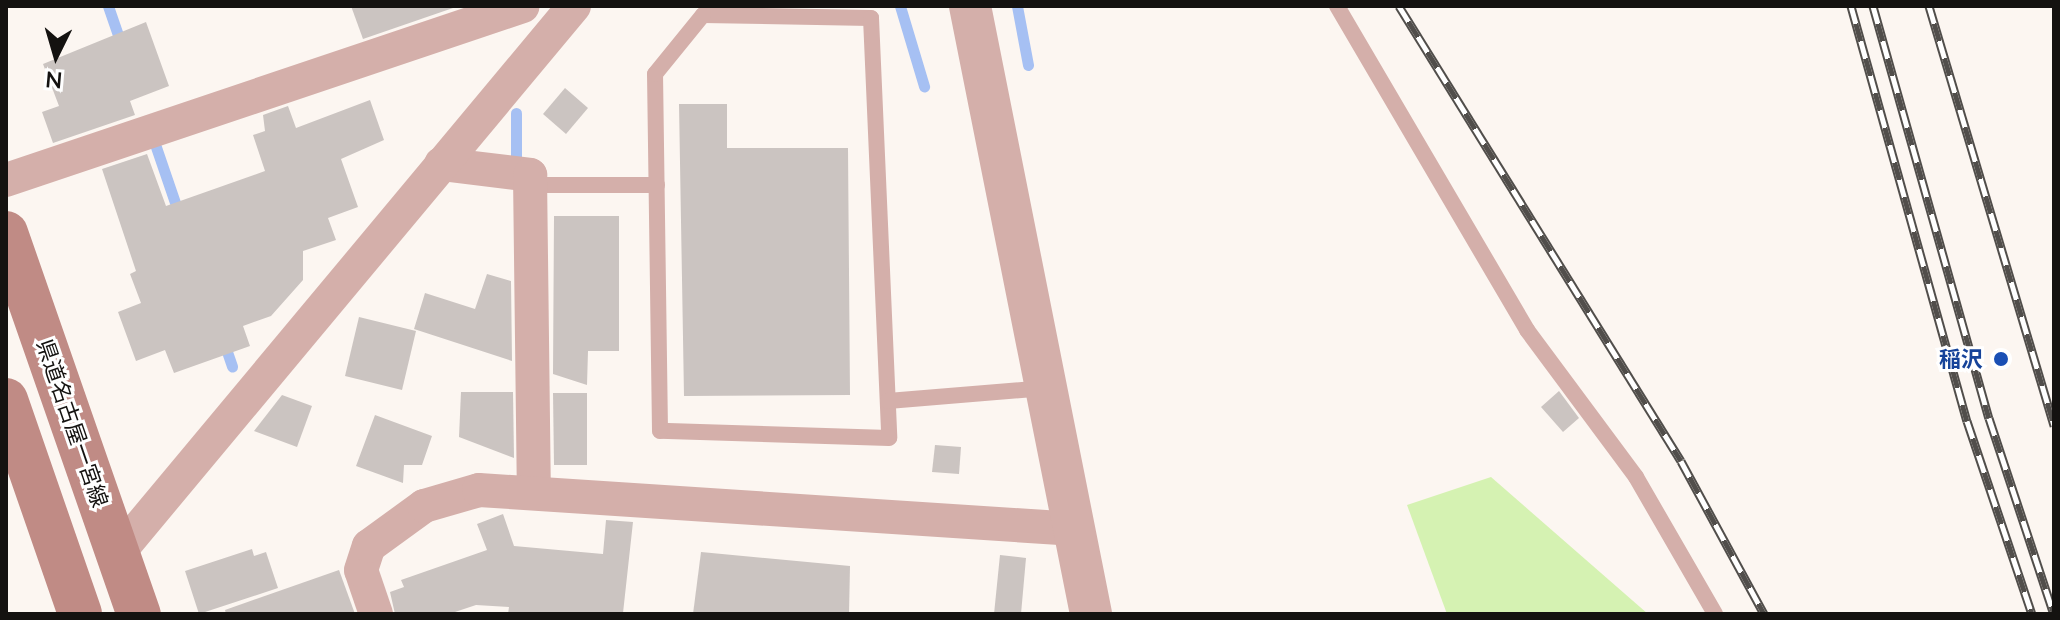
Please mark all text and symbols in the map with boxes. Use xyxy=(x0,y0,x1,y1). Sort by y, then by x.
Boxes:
north arrow xyxy=(16,16,96,96)
text: N xyxy=(44,66,63,95)
street label: 県道名古屋一宮線 xyxy=(32,335,114,511)
place label: 稲沢 xyxy=(1939,346,1983,372)
marker: 稲沢 xyxy=(1990,348,2012,370)

